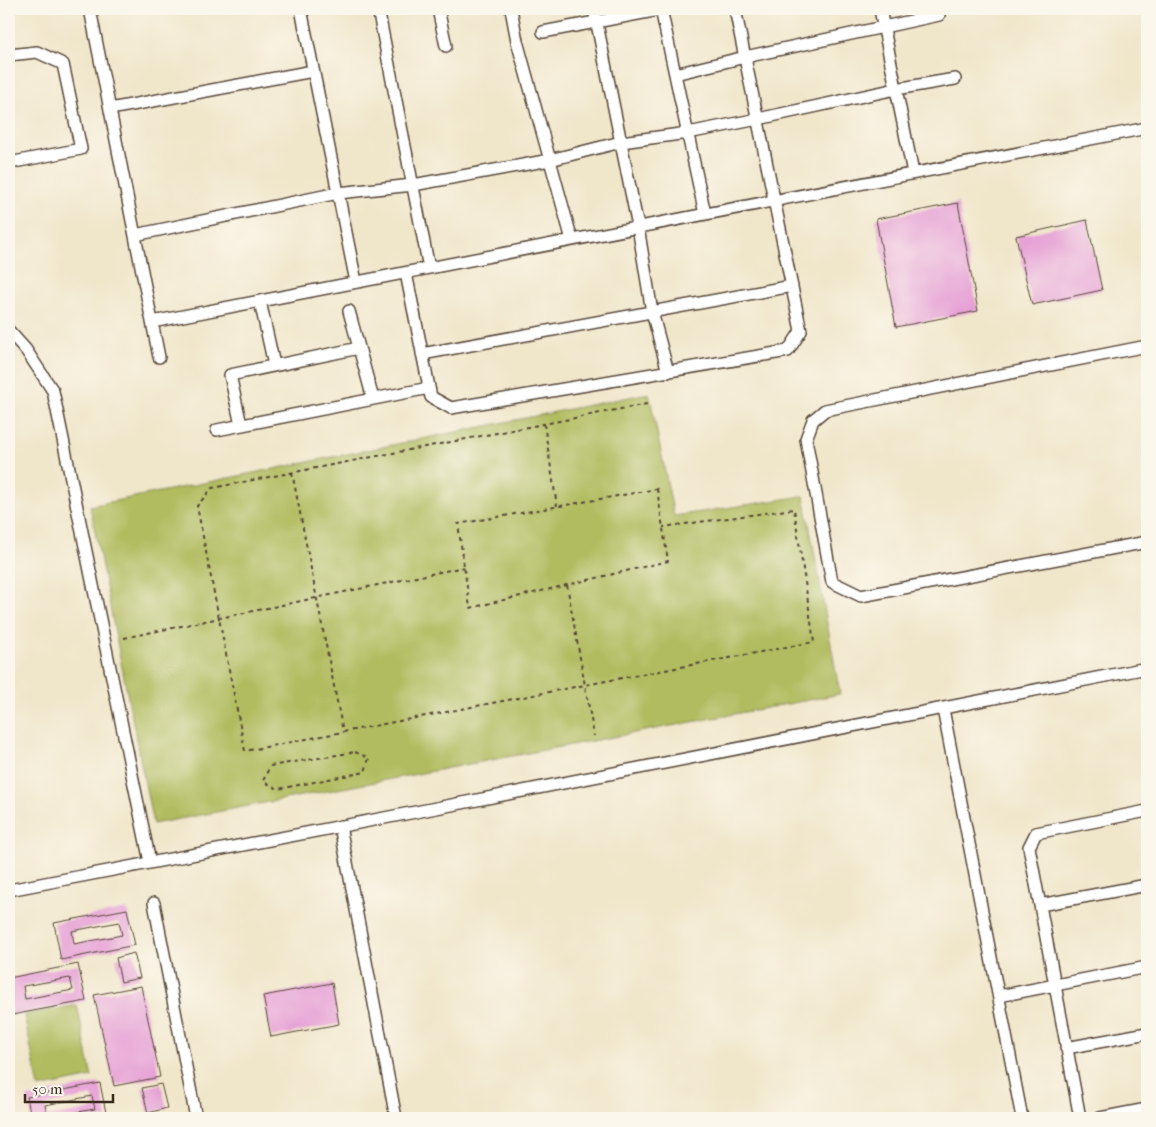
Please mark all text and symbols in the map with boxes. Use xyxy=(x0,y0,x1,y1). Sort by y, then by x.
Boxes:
scale bar xyxy=(25,1072,112,1104)
text: 50 m xyxy=(32,1080,63,1098)

